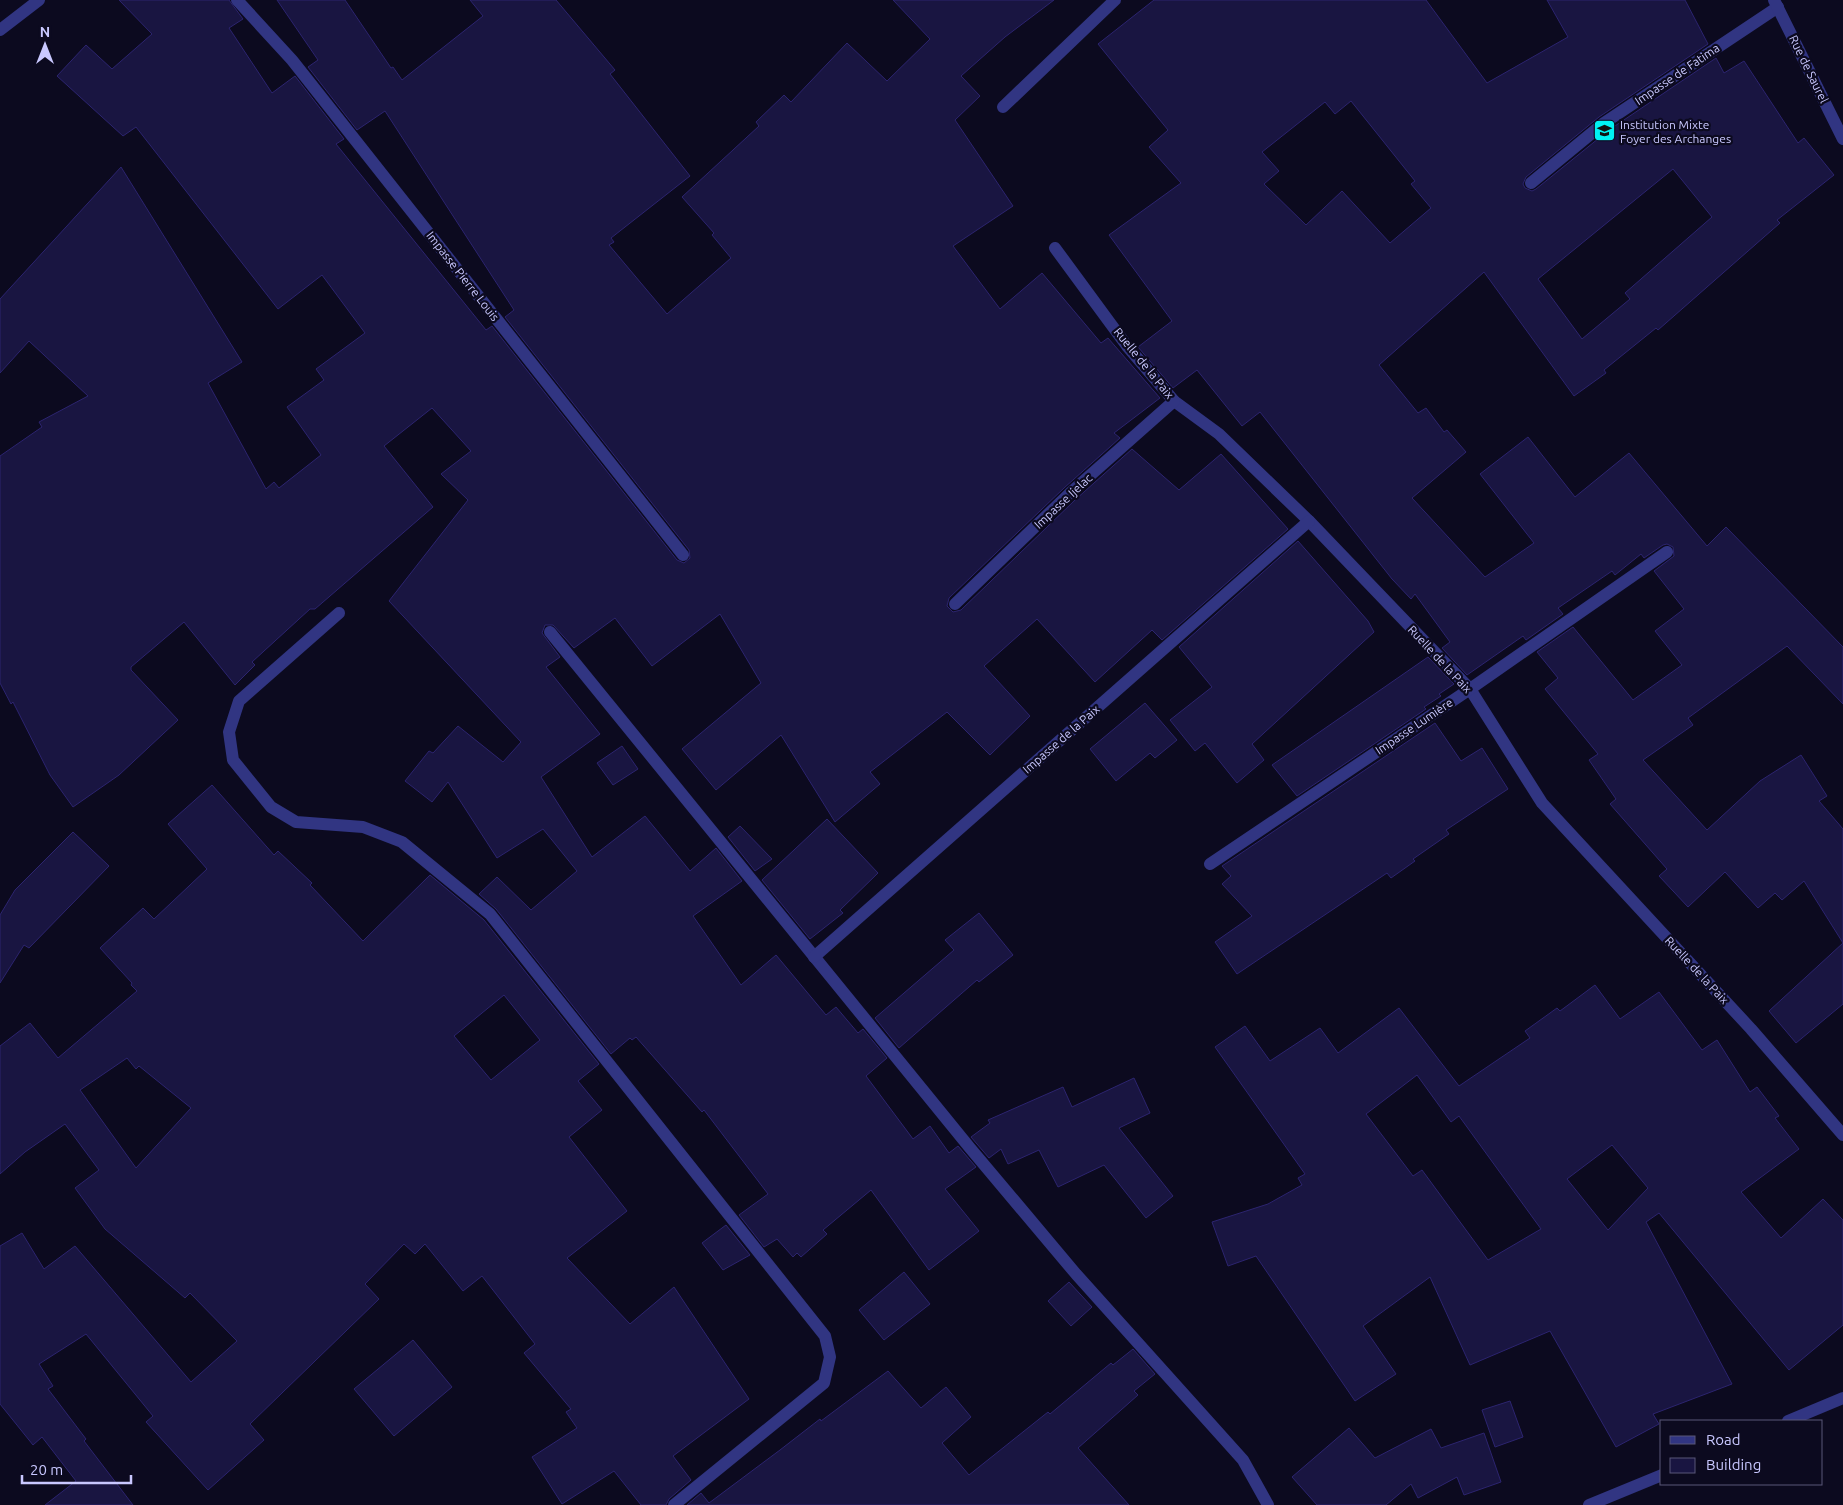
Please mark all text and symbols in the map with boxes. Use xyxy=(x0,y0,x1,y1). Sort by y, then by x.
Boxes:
north arrow xyxy=(20,20,70,70)
text: N xyxy=(40,24,50,40)
street label: Rue de Saurel xyxy=(1787,33,1831,105)
street label: Impasse de Fatima xyxy=(1632,41,1722,107)
place label: Institution Mixte Foyer des Archanges xyxy=(1620,118,1731,145)
school or university icon: Institution Mixte Foyer des Archanges xyxy=(1592,119,1616,143)
street label: Impasse Pierre Louis xyxy=(424,229,502,323)
street label: Ruelle de la Paix xyxy=(1111,325,1177,401)
street label: Impasse Ijelac xyxy=(1032,471,1095,531)
street label: Ruelle de la Paix xyxy=(1405,623,1475,695)
street label: Impasse Lumière xyxy=(1373,695,1455,757)
street label: Impasse de la Paix xyxy=(1020,702,1102,776)
street label: Ruelle de la Paix xyxy=(1662,934,1732,1006)
legend xyxy=(1660,1420,1823,1485)
text: Road xyxy=(1706,1431,1741,1448)
scale bar xyxy=(22,1452,131,1484)
text: Building xyxy=(1706,1456,1761,1473)
text: 20 m xyxy=(30,1461,63,1478)

